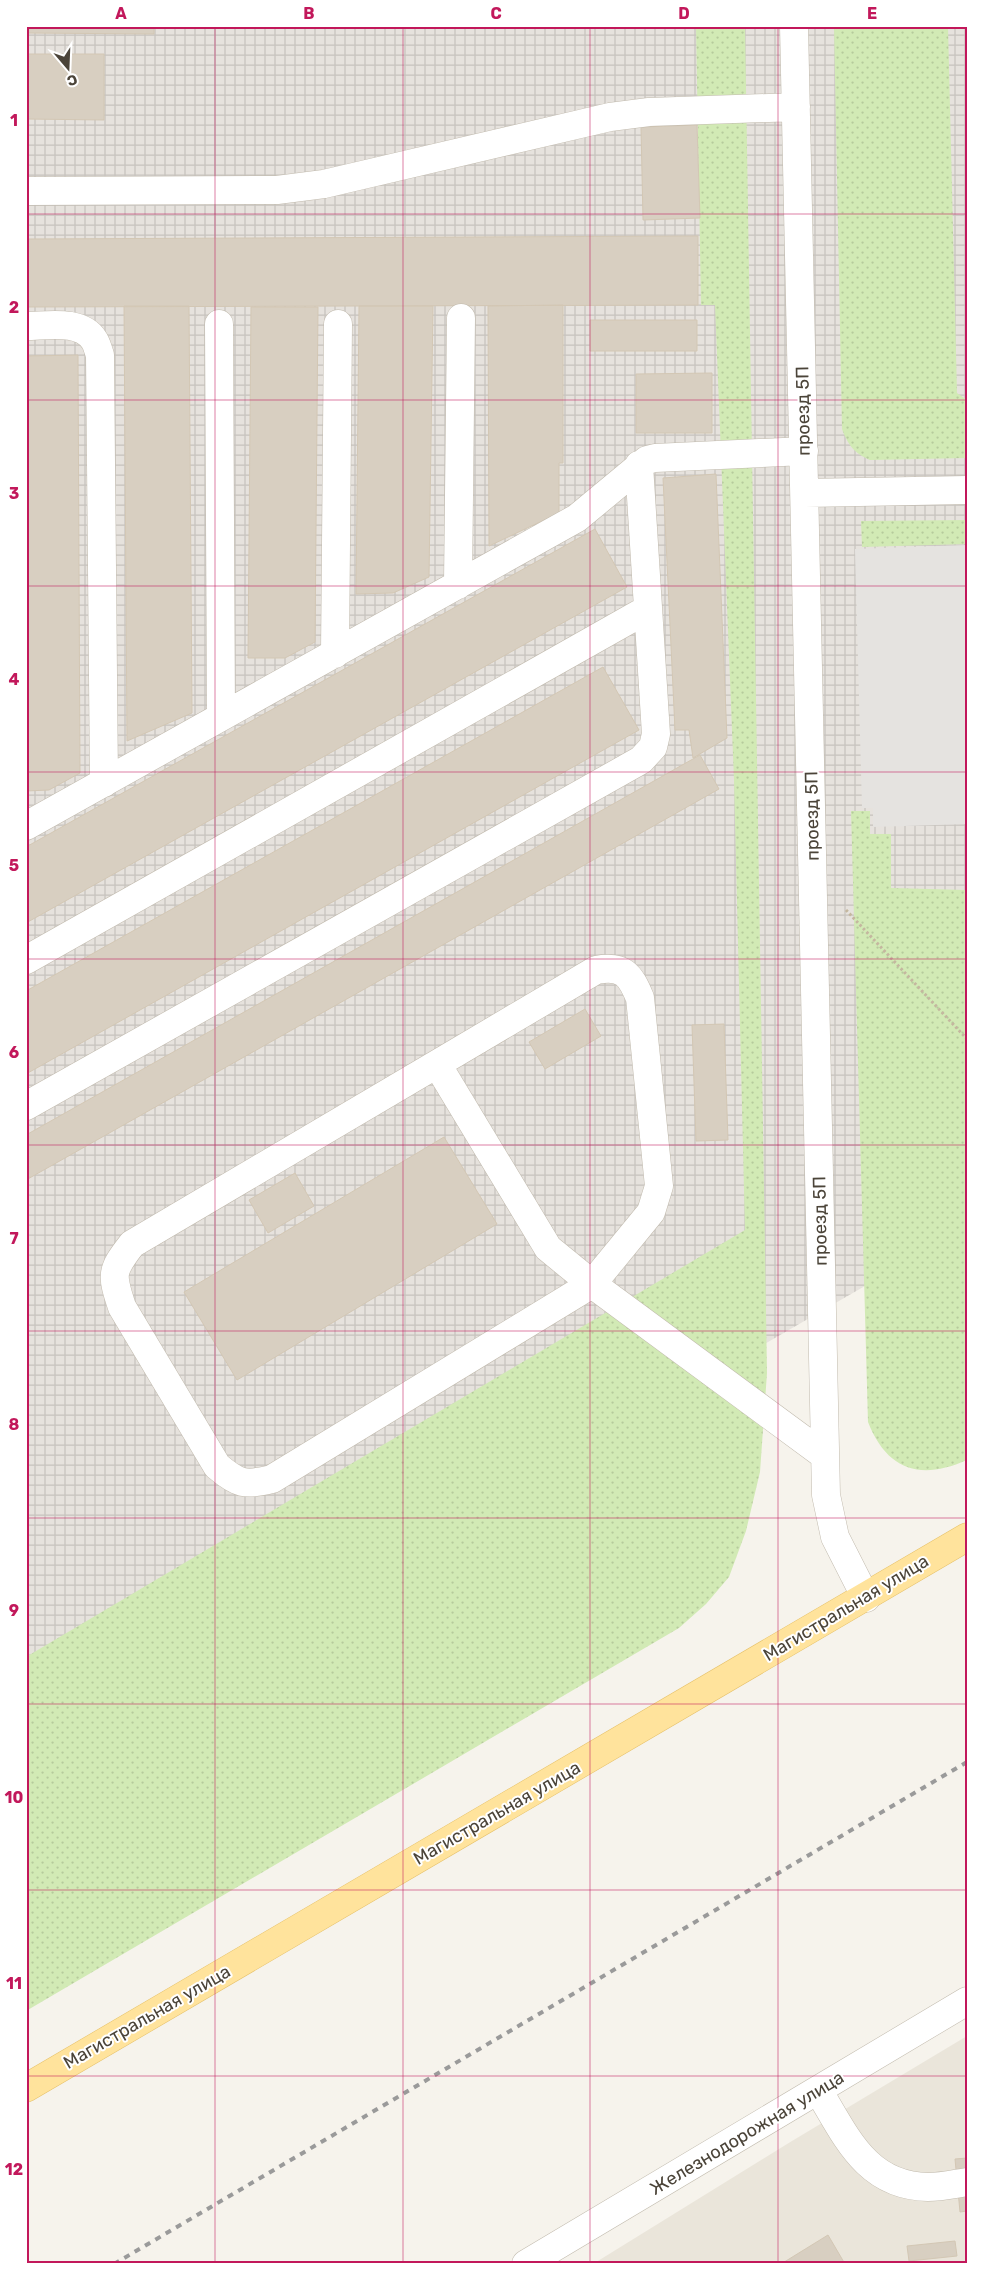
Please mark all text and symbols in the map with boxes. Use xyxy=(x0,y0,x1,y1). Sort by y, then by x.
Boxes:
text: A xyxy=(115,4,127,23)
text: B xyxy=(303,4,315,23)
text: C xyxy=(490,4,502,23)
text: D xyxy=(678,4,690,23)
text: E xyxy=(867,4,877,23)
north arrow xyxy=(42,42,92,92)
text: С xyxy=(64,70,79,90)
text: 1 xyxy=(10,111,18,130)
text: 2 xyxy=(9,298,19,317)
street label: проезд 5П xyxy=(791,366,815,456)
text: 3 xyxy=(9,484,19,503)
text: 4 xyxy=(9,670,20,689)
street label: проезд 5П xyxy=(800,771,824,861)
text: 5 xyxy=(9,856,19,875)
text: 6 xyxy=(9,1043,19,1062)
street label: проезд 5П xyxy=(808,1176,832,1266)
text: 7 xyxy=(9,1229,19,1248)
text: 8 xyxy=(9,1415,20,1434)
street label: Магистральная улица xyxy=(759,1550,933,1666)
text: 9 xyxy=(9,1601,19,1620)
street label: Магистральная улица xyxy=(410,1756,584,1870)
text: 10 xyxy=(5,1788,24,1807)
street label: Магистральная улица xyxy=(60,1960,234,2074)
text: 11 xyxy=(6,1974,22,1993)
street label: Железнодорожная улица xyxy=(646,2066,848,2200)
text: 12 xyxy=(5,2160,23,2179)

